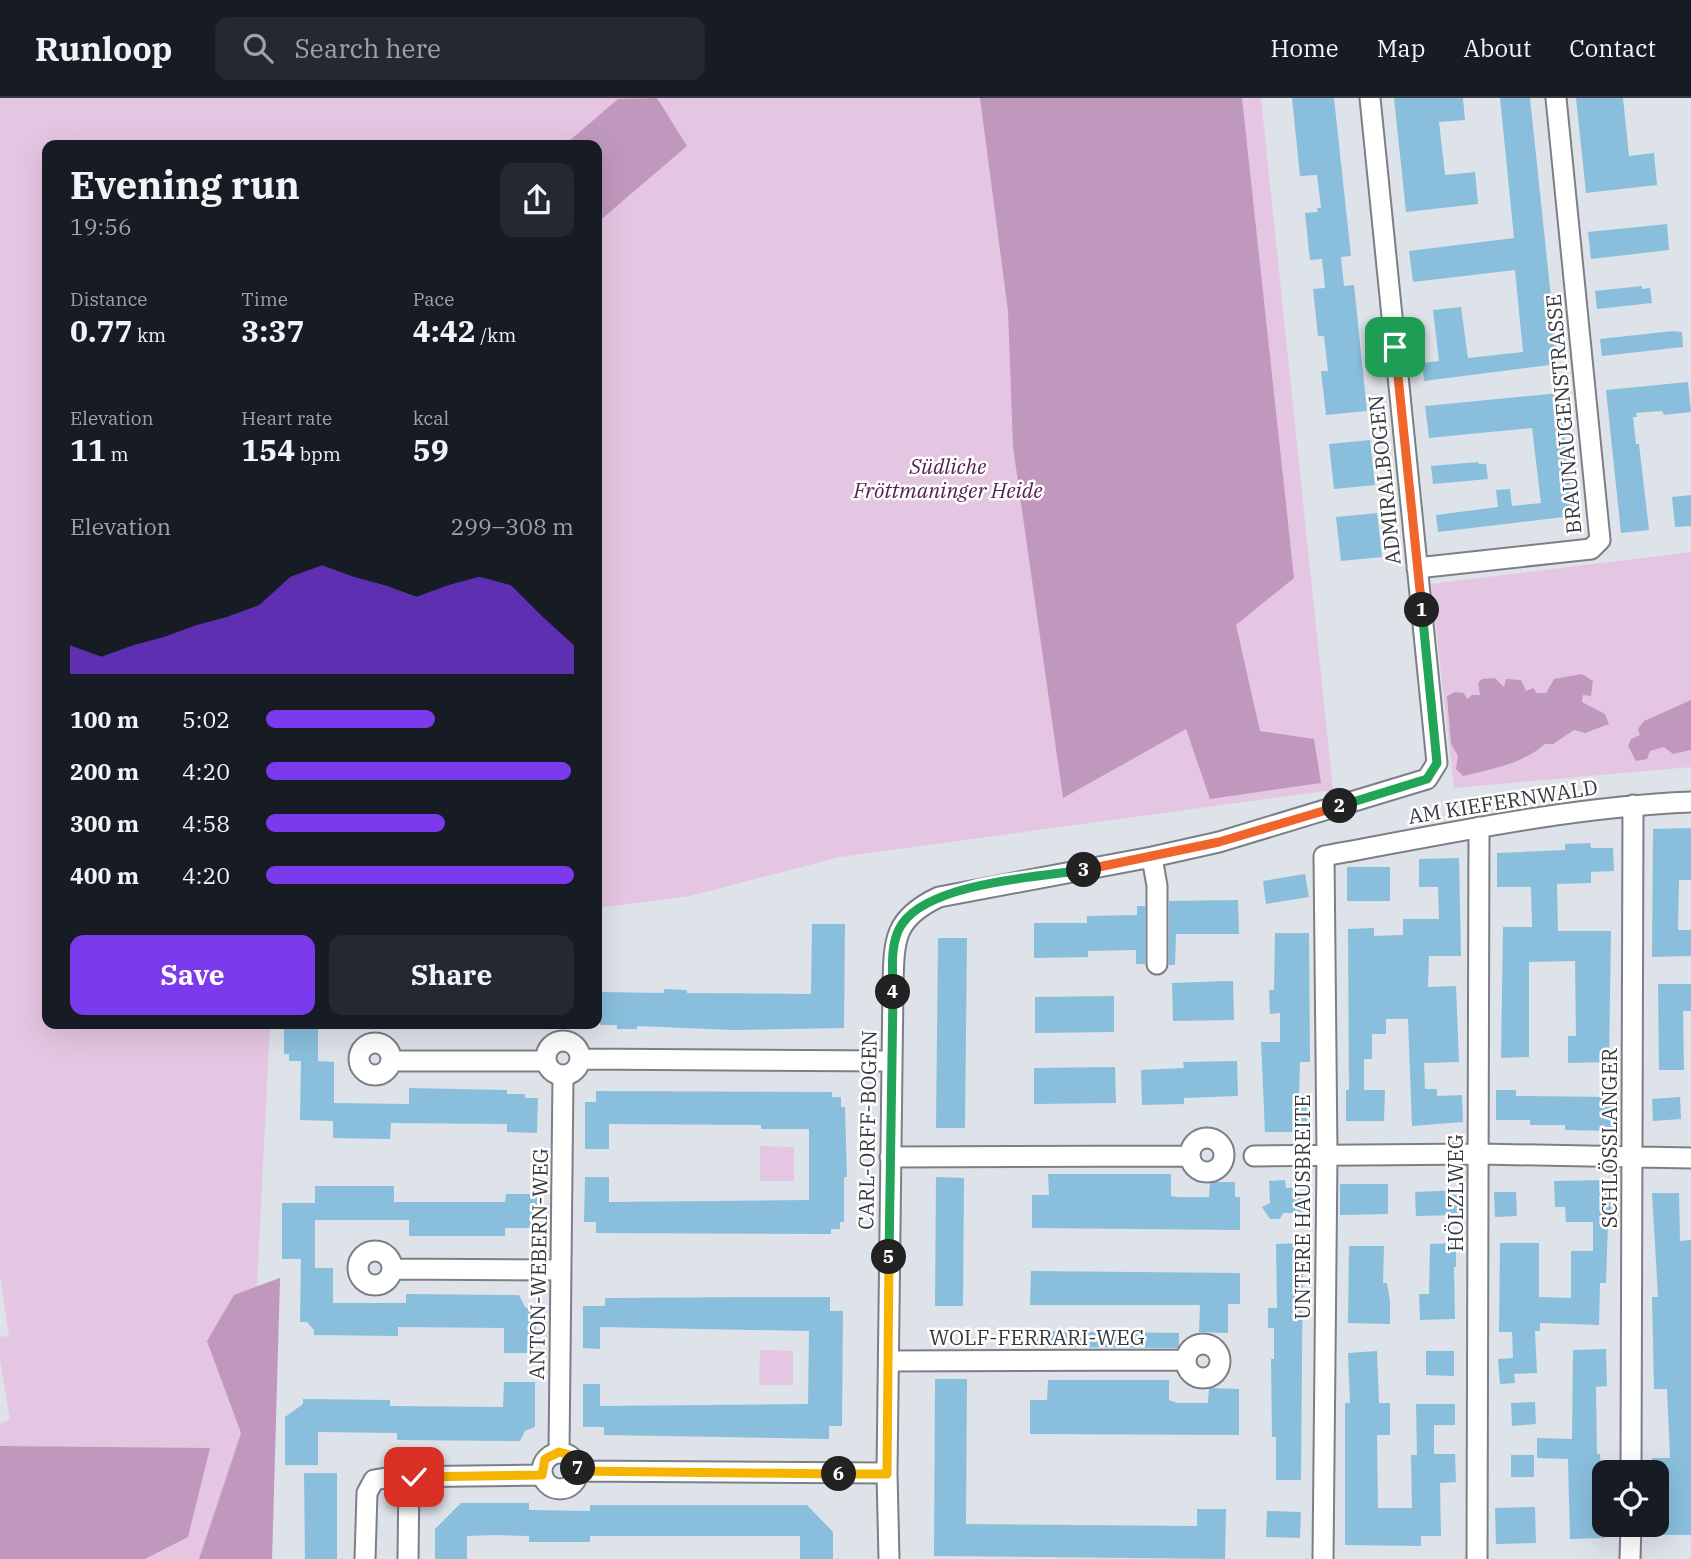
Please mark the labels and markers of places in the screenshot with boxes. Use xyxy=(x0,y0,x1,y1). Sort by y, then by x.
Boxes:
pin xyxy=(1365,317,1425,377)
pin: 1 xyxy=(1404,592,1440,628)
pin: 2 xyxy=(1322,788,1358,824)
pin: 3 xyxy=(1066,852,1102,888)
pin: 4 xyxy=(876,974,910,1010)
pin: 5 xyxy=(872,1240,906,1274)
pin xyxy=(384,1447,444,1507)
pin: 7 xyxy=(560,1450,596,1486)
pin: 6 xyxy=(822,1456,856,1492)

